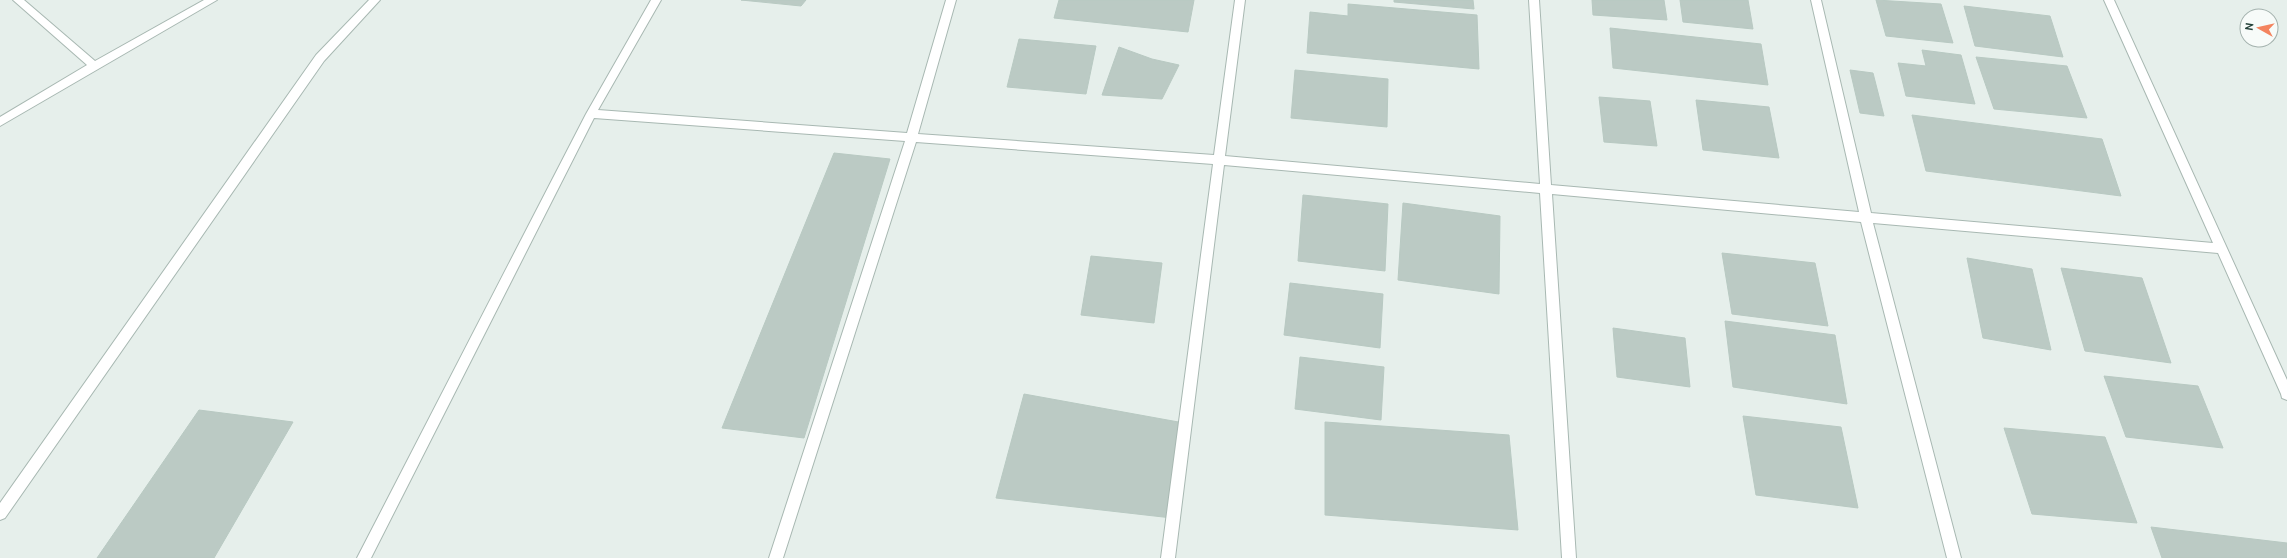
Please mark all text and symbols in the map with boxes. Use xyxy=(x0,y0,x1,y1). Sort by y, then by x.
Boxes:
north arrow xyxy=(2239,8,2279,48)
text: N xyxy=(2242,22,2257,31)

